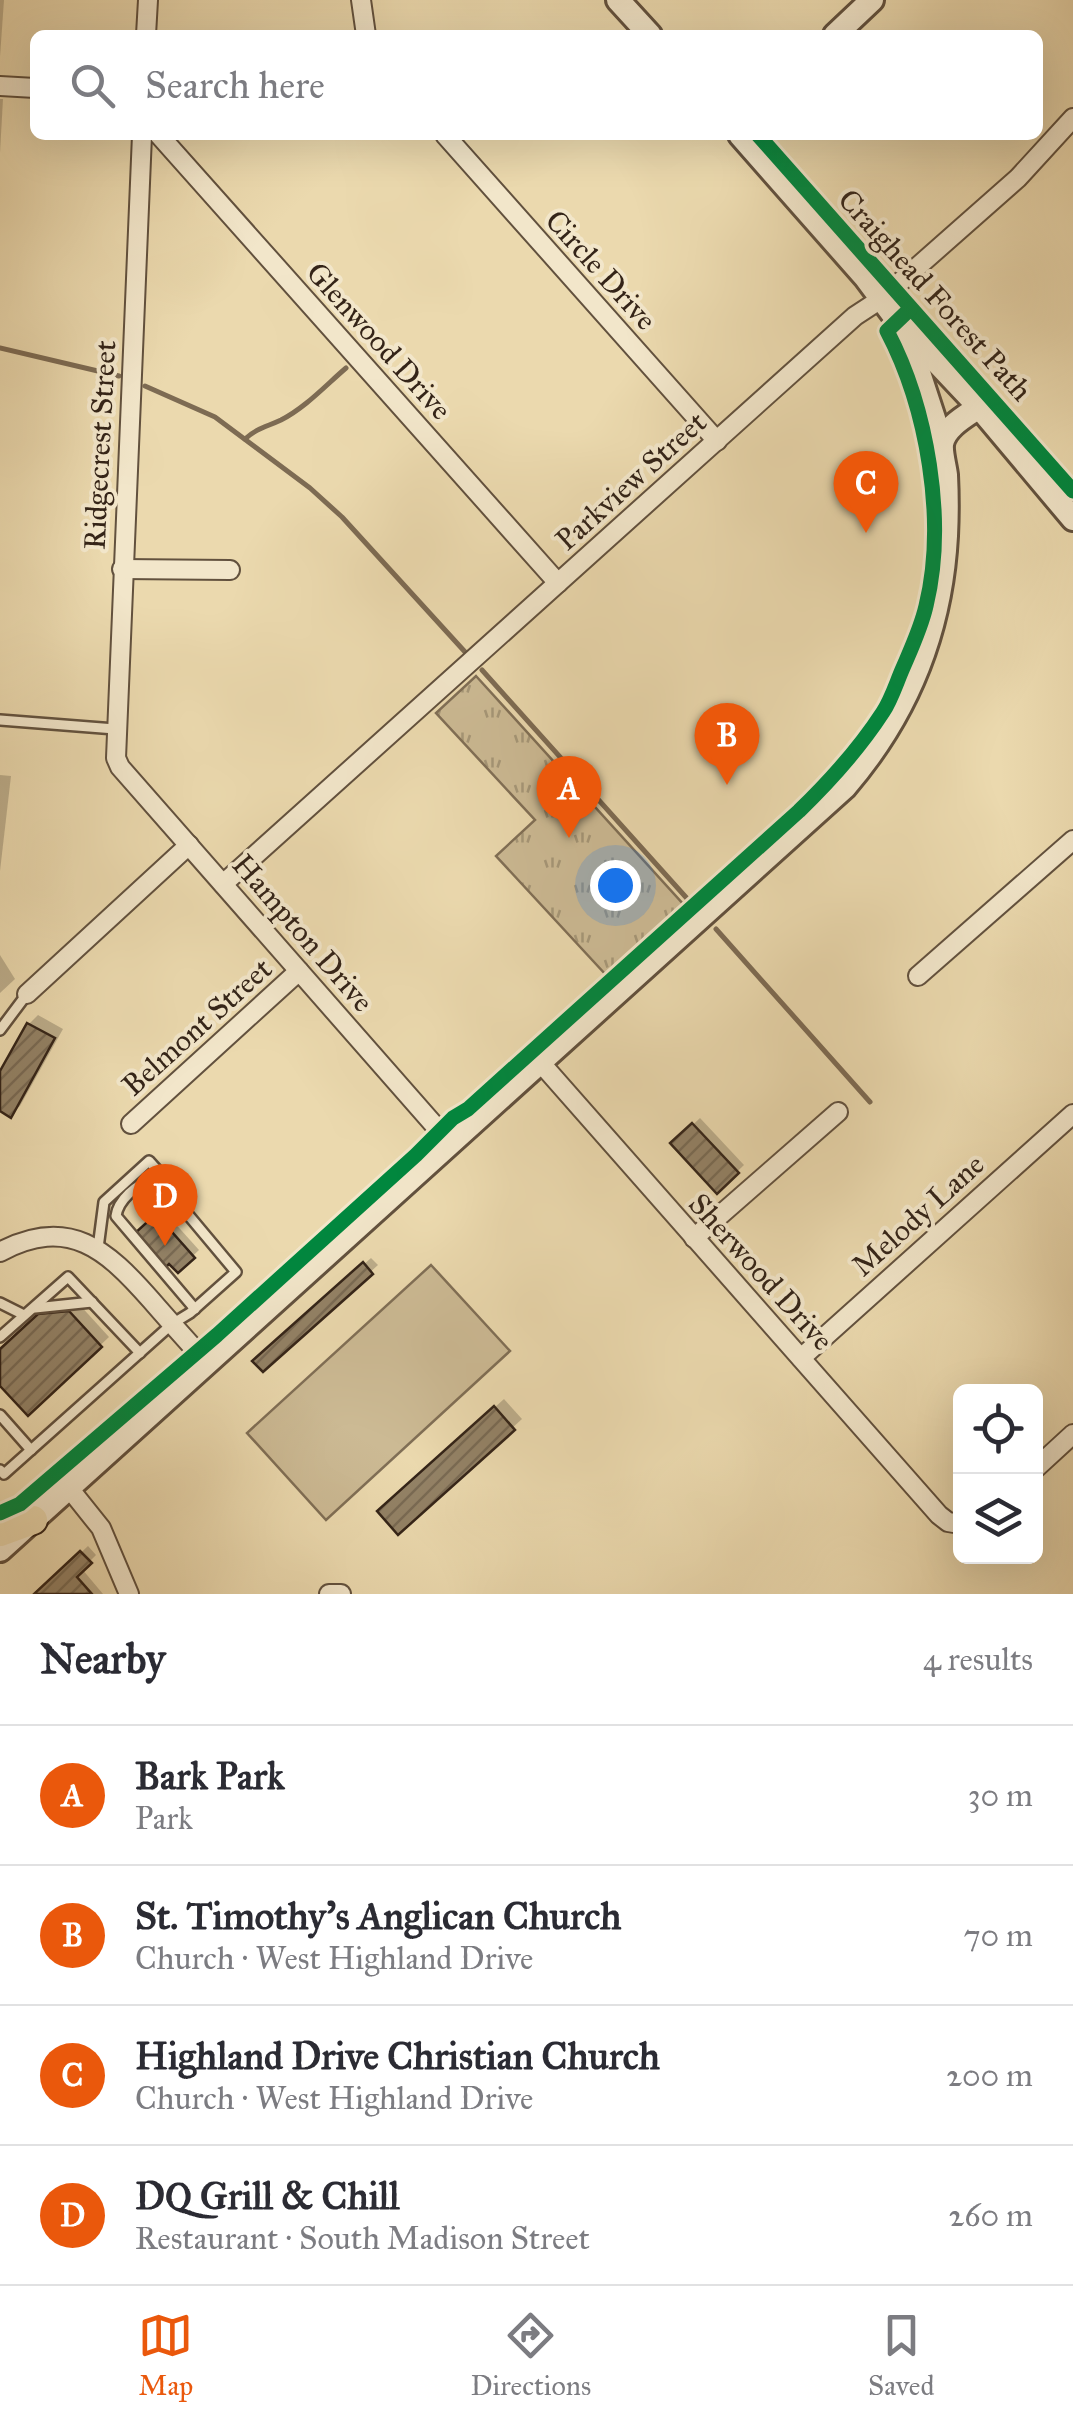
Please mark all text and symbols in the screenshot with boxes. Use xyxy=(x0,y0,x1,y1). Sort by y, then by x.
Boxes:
search box xyxy=(30,30,1043,140)
icon: search xyxy=(65,58,120,113)
text: Search here xyxy=(145,62,325,108)
street label: Craighead Forest Path xyxy=(831,182,1040,408)
street label: Circle Drive xyxy=(538,203,664,337)
street label: Glenwood Drive xyxy=(299,255,459,427)
street label: Ridgecrest Street xyxy=(77,339,123,551)
street label: Parkview Street xyxy=(548,404,714,558)
pin: C xyxy=(834,450,898,533)
pin: B xyxy=(694,702,760,785)
pin: A xyxy=(536,756,602,838)
street label: Hampton Drive xyxy=(225,847,381,1019)
your location xyxy=(590,860,641,911)
street label: Belmont Street xyxy=(115,950,279,1103)
street label: Melody Lane xyxy=(845,1146,991,1284)
pin: D xyxy=(132,1164,198,1246)
street label: Sherwood Drive xyxy=(681,1186,841,1358)
map controls xyxy=(953,1384,1043,1564)
button: locate xyxy=(953,1384,1043,1474)
button: layers xyxy=(953,1474,1043,1564)
text: Nearby xyxy=(40,1633,165,1685)
text: 4 results xyxy=(923,1640,1033,1679)
text: Bark Park xyxy=(135,1753,285,1799)
text: A xyxy=(62,1776,83,1815)
text: 30 m xyxy=(968,1776,1033,1815)
text: Park xyxy=(135,1799,193,1838)
text: St. Timothy's Anglican Church xyxy=(135,1893,621,1939)
text: B xyxy=(62,1916,83,1955)
text: 70 m xyxy=(964,1916,1033,1955)
text: Church · West Highland Drive xyxy=(135,1939,533,1978)
text: Highland Drive Christian Church xyxy=(135,2033,660,2079)
text: C xyxy=(62,2056,83,2095)
text: 200 m xyxy=(946,2056,1033,2095)
text: Church · West Highland Drive xyxy=(135,2079,533,2118)
text: DQ Grill & Chill xyxy=(135,2173,400,2219)
text: D xyxy=(60,2196,85,2235)
text: 260 m xyxy=(948,2196,1033,2235)
text: Restaurant · South Madison Street xyxy=(135,2219,590,2258)
tab: Map xyxy=(138,2308,193,2403)
tab: Directions xyxy=(470,2308,591,2403)
tab: Saved xyxy=(868,2308,935,2403)

